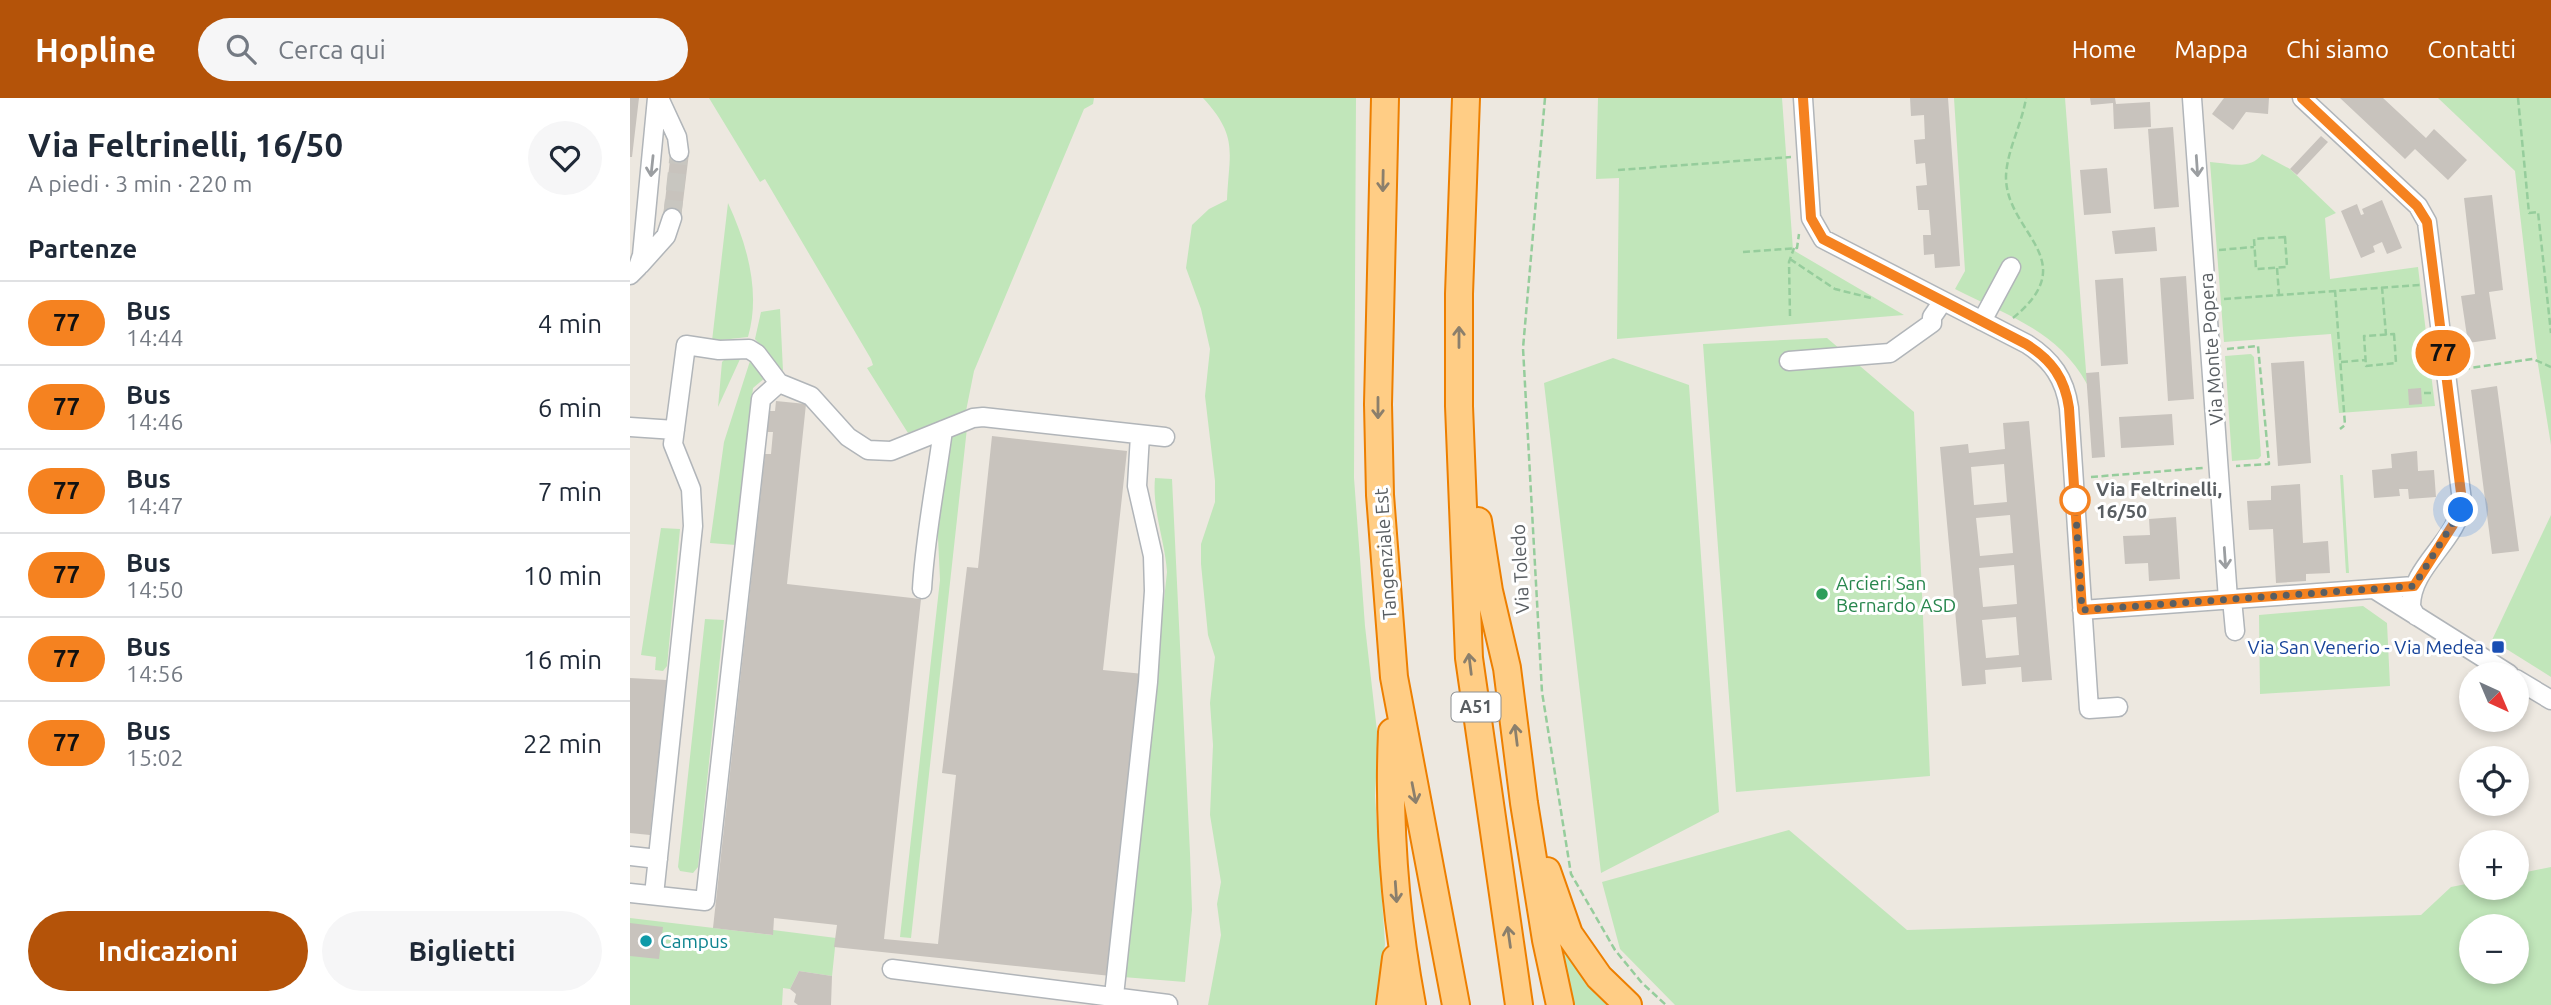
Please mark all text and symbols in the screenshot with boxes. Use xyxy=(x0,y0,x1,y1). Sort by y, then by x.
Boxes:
search box xyxy=(198,18,688,81)
icon: search xyxy=(222,30,260,68)
text: Hopline xyxy=(35,31,156,68)
text: Cerca qui xyxy=(278,35,386,64)
text: Home xyxy=(2072,36,2136,63)
text: Mappa xyxy=(2174,36,2248,63)
text: Chi siamo xyxy=(2286,36,2389,63)
text: Contatti xyxy=(2427,36,2516,63)
button: heart xyxy=(528,121,602,195)
text: Via Feltrinelli, 16/50 xyxy=(28,126,343,163)
one-way arrow xyxy=(645,154,658,177)
one-way arrow xyxy=(2191,154,2204,177)
one-way arrow xyxy=(1376,169,1389,192)
text: A piedi · 3 min · 220 m xyxy=(28,171,252,196)
text: Partenze xyxy=(28,234,137,263)
street label: Via Monte Popera xyxy=(2195,272,2227,426)
text: Bus xyxy=(126,296,171,325)
text: 77 xyxy=(53,309,80,336)
text: 4 min xyxy=(538,309,602,338)
text: 14:44 xyxy=(126,325,184,350)
one-way arrow xyxy=(1452,326,1466,349)
line badge: 77 xyxy=(2412,330,2474,376)
text: 77 xyxy=(2429,339,2457,366)
text: Bus xyxy=(126,380,171,409)
text: 77 xyxy=(53,393,80,420)
text: 6 min xyxy=(538,393,602,422)
one-way arrow xyxy=(1371,396,1385,419)
text: 14:46 xyxy=(126,409,184,434)
text: Bus xyxy=(126,464,171,493)
text: 77 xyxy=(53,477,80,504)
text: 7 min xyxy=(538,477,602,506)
place label: Via Feltrinelli, 16/50 xyxy=(2096,478,2222,522)
marker: Via Feltrinelli, 16/50 xyxy=(2060,485,2090,515)
street label: Tangenziale Est xyxy=(1369,487,1401,621)
your location xyxy=(2443,492,2478,527)
text: 14:47 xyxy=(126,493,184,518)
street label: Via Toledo xyxy=(1507,524,1533,614)
one-way arrow xyxy=(2219,546,2232,569)
text: Bus xyxy=(126,548,171,577)
text: 77 xyxy=(53,561,80,588)
text: 10 min xyxy=(523,561,602,590)
place label: Arcieri San Bernardo ASD xyxy=(1836,572,1956,616)
text: 14:50 xyxy=(126,577,184,602)
marker: Arcieri San Bernardo ASD xyxy=(1814,586,1830,602)
text: Bus xyxy=(126,632,171,661)
place label: Via San Venerio - Via Medea xyxy=(2248,636,2484,658)
marker: Via San Venerio - Via Medea xyxy=(2490,639,2506,655)
text: 77 xyxy=(53,645,80,672)
text: 16 min xyxy=(523,645,602,674)
one-way arrow xyxy=(1464,653,1477,676)
text: 14:56 xyxy=(126,661,184,686)
north arrow xyxy=(2459,662,2529,732)
map controls xyxy=(2459,662,2529,984)
road number: A51 xyxy=(1452,692,1500,722)
text: Bus xyxy=(126,716,171,745)
one-way arrow xyxy=(1509,724,1522,747)
text: 77 xyxy=(53,729,80,756)
text: 22 min xyxy=(523,729,602,758)
text: 15:02 xyxy=(126,745,184,770)
button: locate xyxy=(2459,746,2529,816)
one-way arrow xyxy=(1408,781,1422,804)
button: + xyxy=(2459,830,2529,900)
one-way arrow xyxy=(1390,880,1403,903)
button: Indicazioni xyxy=(28,911,308,991)
button: Biglietti xyxy=(322,911,602,991)
button: − xyxy=(2459,914,2529,984)
one-way arrow xyxy=(1502,927,1515,949)
place label: Campus xyxy=(660,930,728,952)
marker: Campus xyxy=(638,933,654,949)

